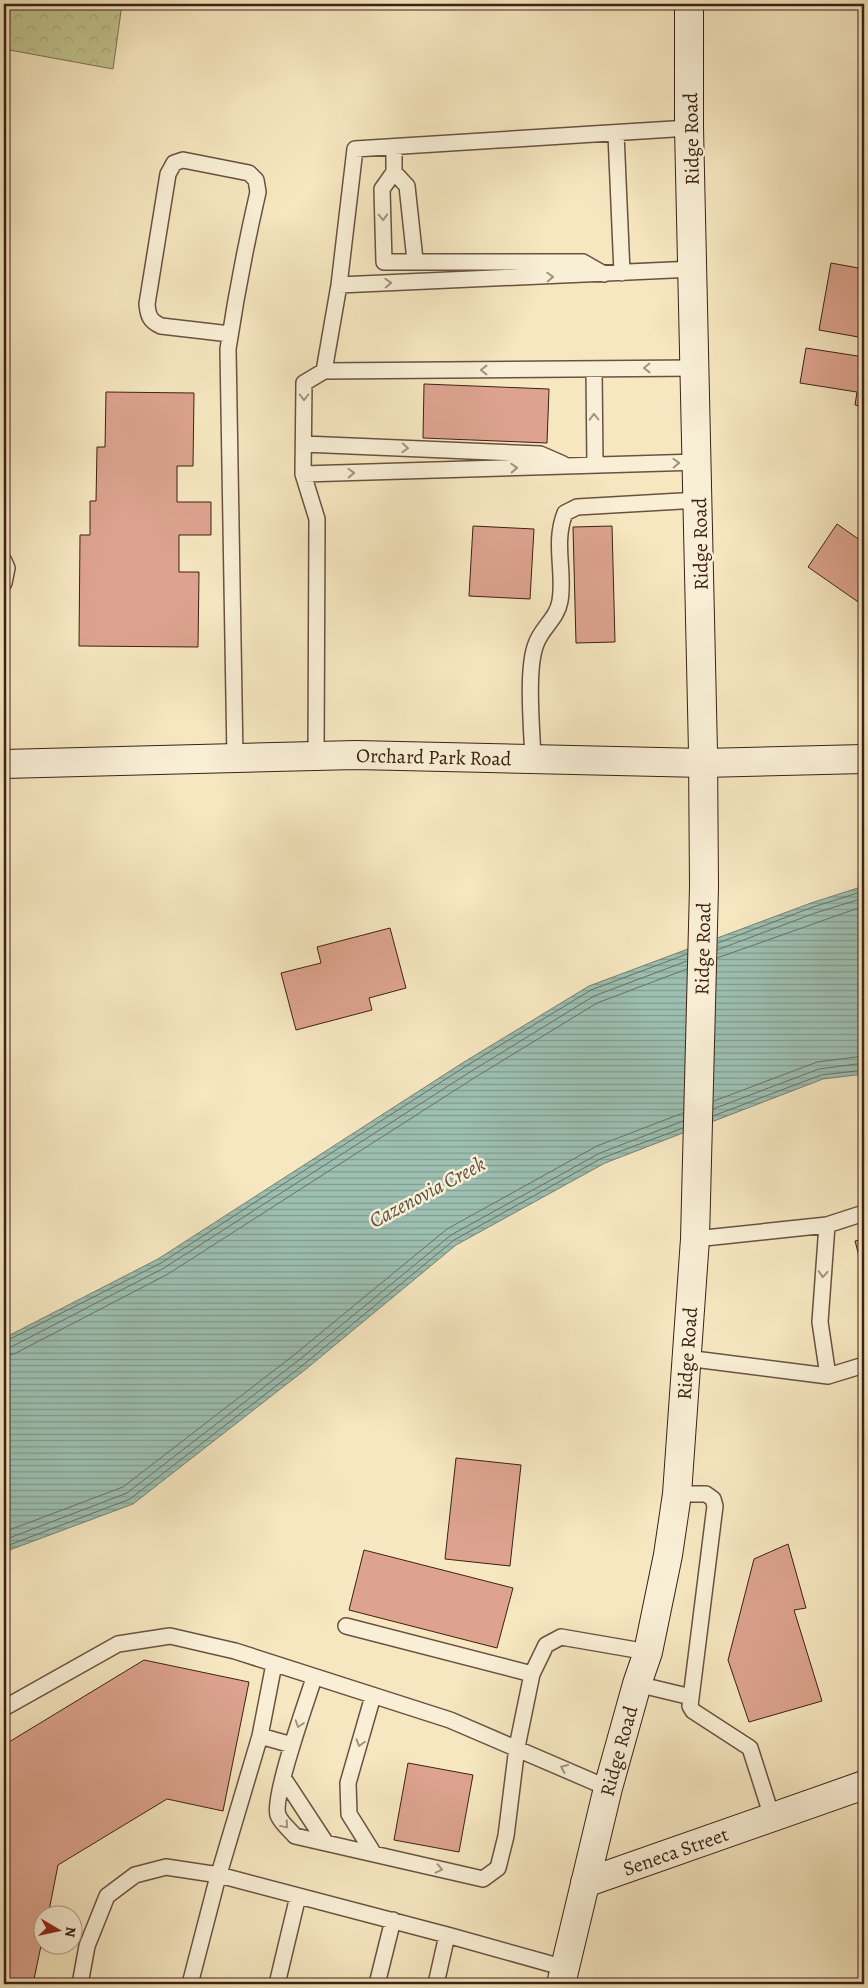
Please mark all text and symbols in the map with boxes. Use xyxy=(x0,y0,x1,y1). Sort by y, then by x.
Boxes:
street label: Ridge Road xyxy=(677,92,706,186)
one-way arrow xyxy=(377,213,388,221)
one-way arrow xyxy=(547,271,555,282)
one-way arrow xyxy=(384,278,392,289)
one-way arrow xyxy=(643,363,651,374)
one-way arrow xyxy=(480,365,488,375)
one-way arrow xyxy=(299,394,309,401)
one-way arrow xyxy=(589,413,599,421)
one-way arrow xyxy=(402,443,410,454)
one-way arrow xyxy=(673,458,681,468)
one-way arrow xyxy=(510,463,518,473)
one-way arrow xyxy=(348,468,356,478)
street label: Ridge Road xyxy=(686,497,715,591)
street label: Orchard Park Road xyxy=(356,742,512,773)
street label: Ridge Road xyxy=(688,902,718,996)
water label: Cazenovia Creek xyxy=(364,1150,490,1234)
one-way arrow xyxy=(818,1270,829,1278)
street label: Ridge Road xyxy=(671,1306,704,1401)
street label: Ridge Road xyxy=(593,1702,644,1799)
one-way arrow xyxy=(295,1719,305,1728)
one-way arrow xyxy=(355,1738,365,1746)
one-way arrow xyxy=(560,1765,569,1775)
one-way arrow xyxy=(280,1819,288,1828)
street label: Seneca Street xyxy=(619,1821,732,1883)
one-way arrow xyxy=(435,1863,444,1874)
north arrow xyxy=(32,1906,82,1956)
text: N xyxy=(60,1925,81,1938)

